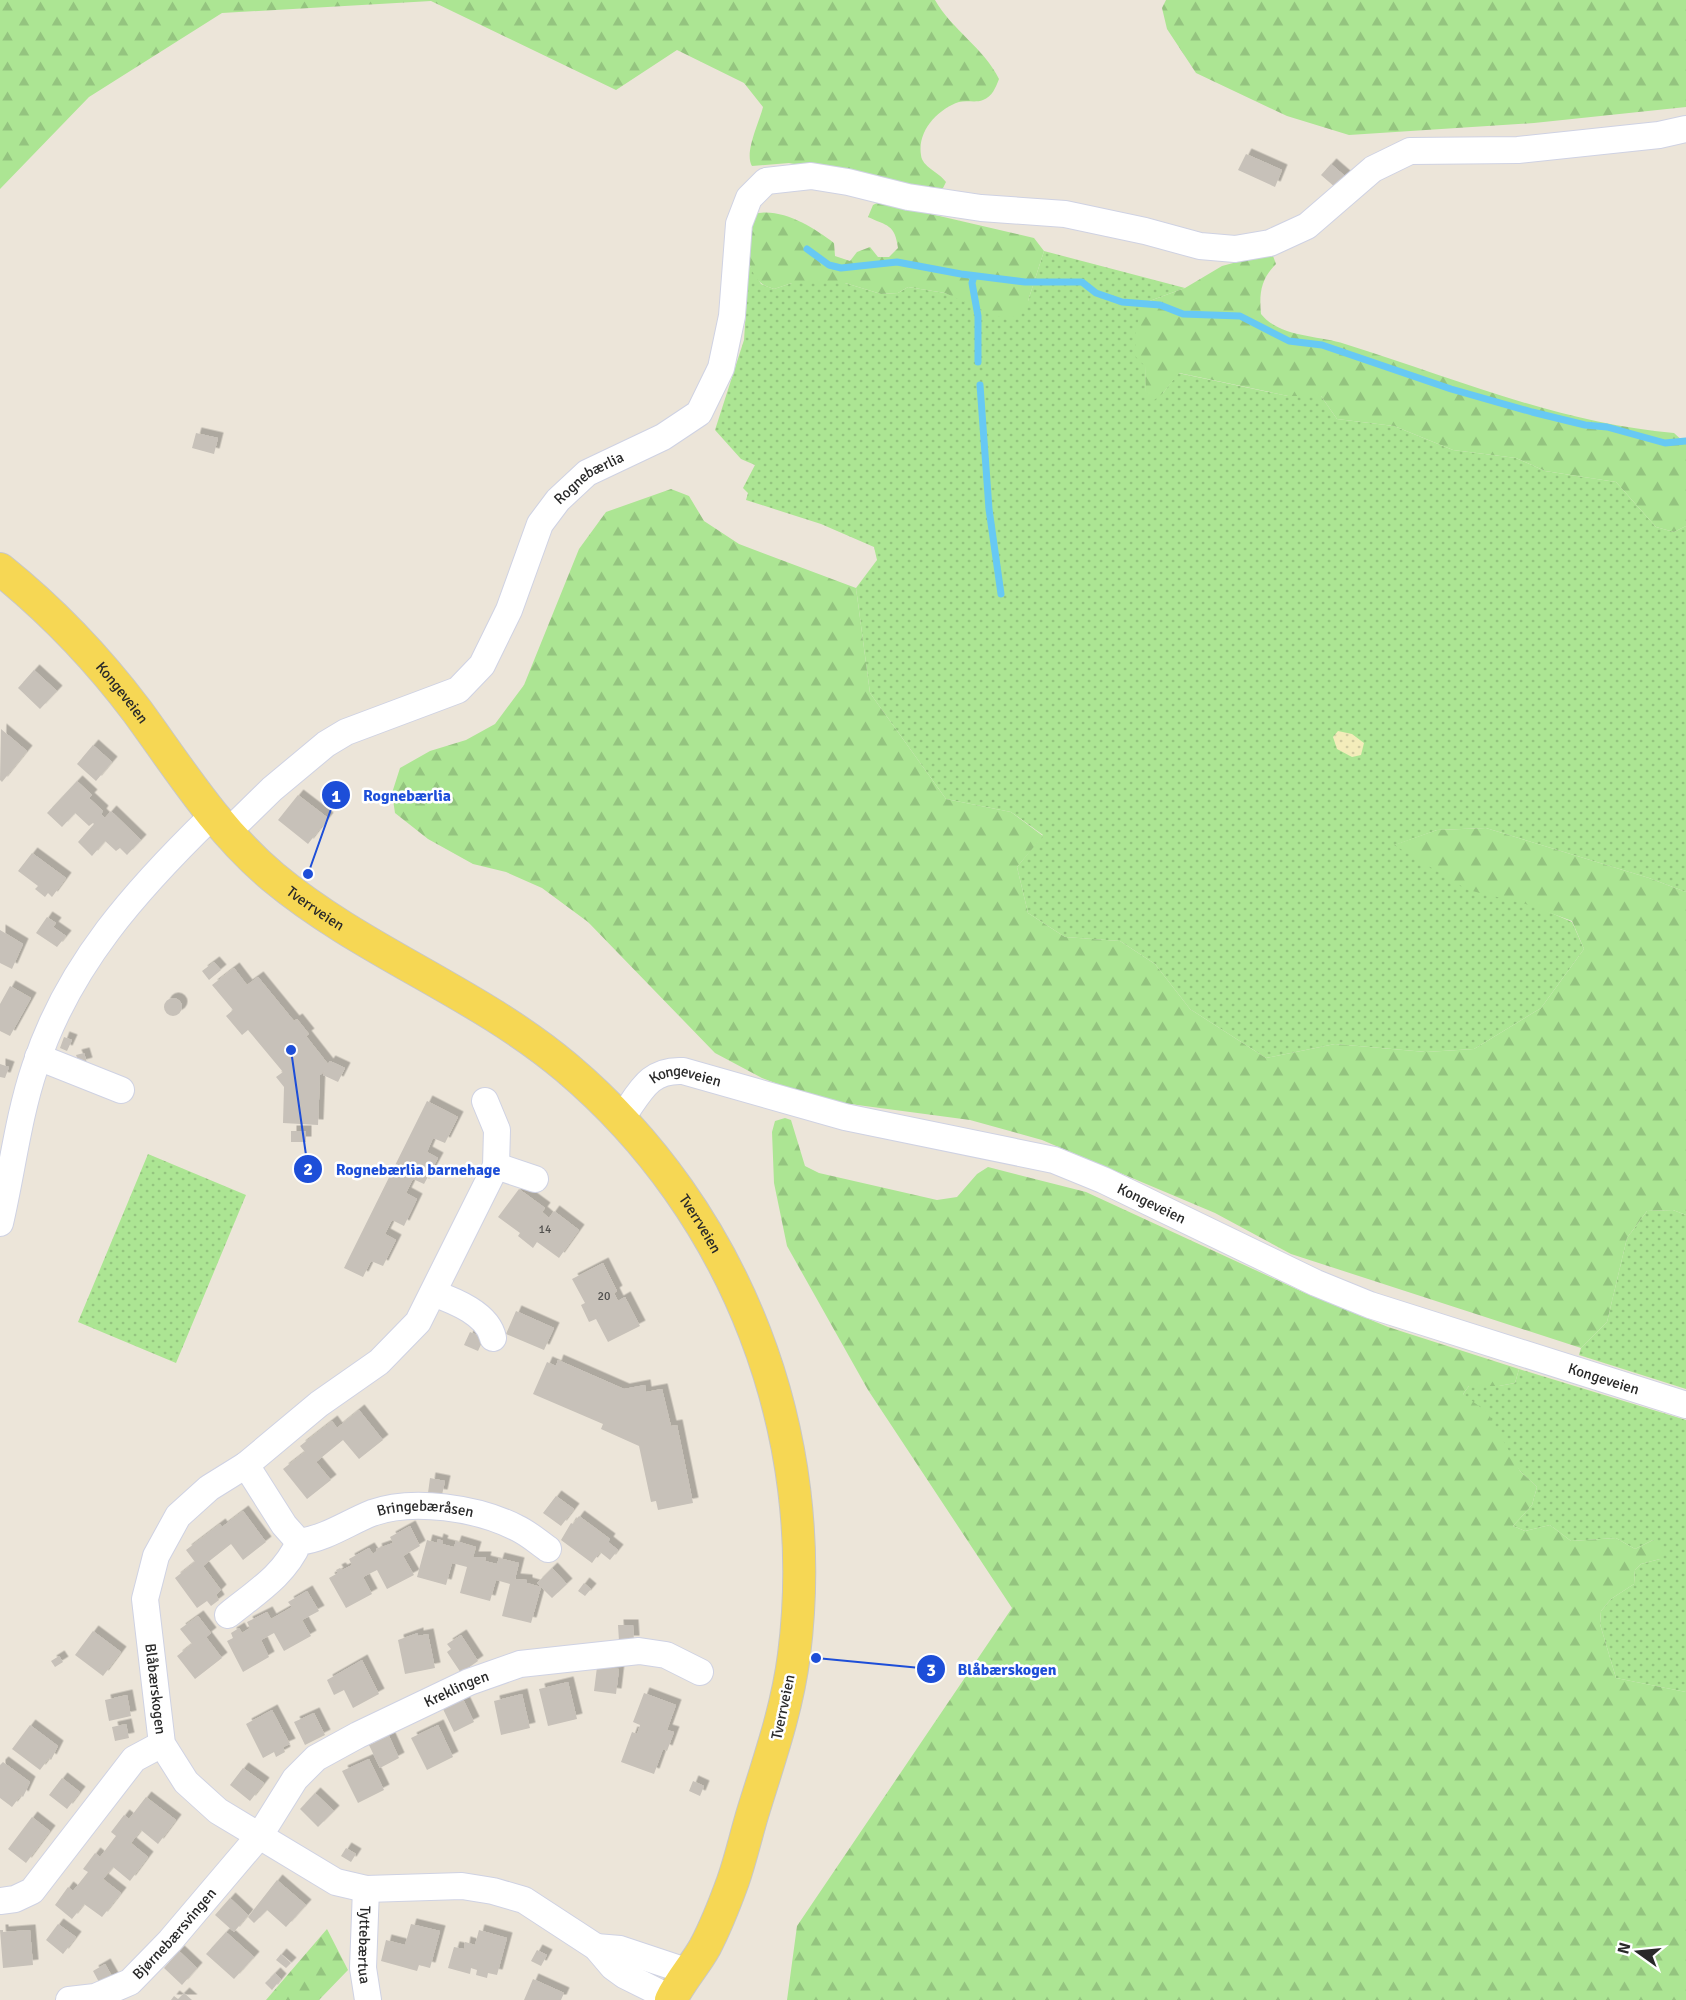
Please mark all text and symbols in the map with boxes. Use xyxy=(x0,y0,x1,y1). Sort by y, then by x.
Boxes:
street label: Rognebærlia xyxy=(550,448,627,508)
street label: Kongeveien xyxy=(92,658,152,727)
callout: Rognebærlia xyxy=(321,778,463,812)
text: 1 xyxy=(331,785,341,807)
text: Rognebærlia xyxy=(363,786,451,806)
street label: Tverrveien xyxy=(283,882,348,935)
street label: Kongeveien xyxy=(646,1062,724,1090)
callout: Rognebærlia barnehage xyxy=(293,1152,512,1186)
text: 2 xyxy=(303,1158,313,1180)
text: Rognebærlia barnehage xyxy=(336,1160,500,1180)
street label: Kongeveien xyxy=(1114,1179,1189,1228)
street label: Tverrveien xyxy=(675,1191,725,1256)
house number: 14 xyxy=(539,1222,552,1237)
house number: 20 xyxy=(598,1289,610,1304)
street label: Kongeveien xyxy=(1566,1359,1642,1399)
street label: Bringebæråsen xyxy=(375,1497,476,1521)
street label: Blåbærskogen xyxy=(141,1642,170,1735)
callout: Blåbærskogen xyxy=(916,1652,1069,1686)
text: 3 xyxy=(926,1659,936,1681)
text: Blåbærskogen xyxy=(958,1660,1057,1680)
street label: Kreklingen xyxy=(421,1667,491,1711)
street label: Tverrveien xyxy=(767,1673,799,1741)
street label: Bjørnebærsvingen xyxy=(129,1884,220,1983)
street label: Tyttebærtua xyxy=(354,1906,374,1985)
north arrow xyxy=(1608,1922,1668,1982)
text: N xyxy=(1613,1940,1636,1956)

